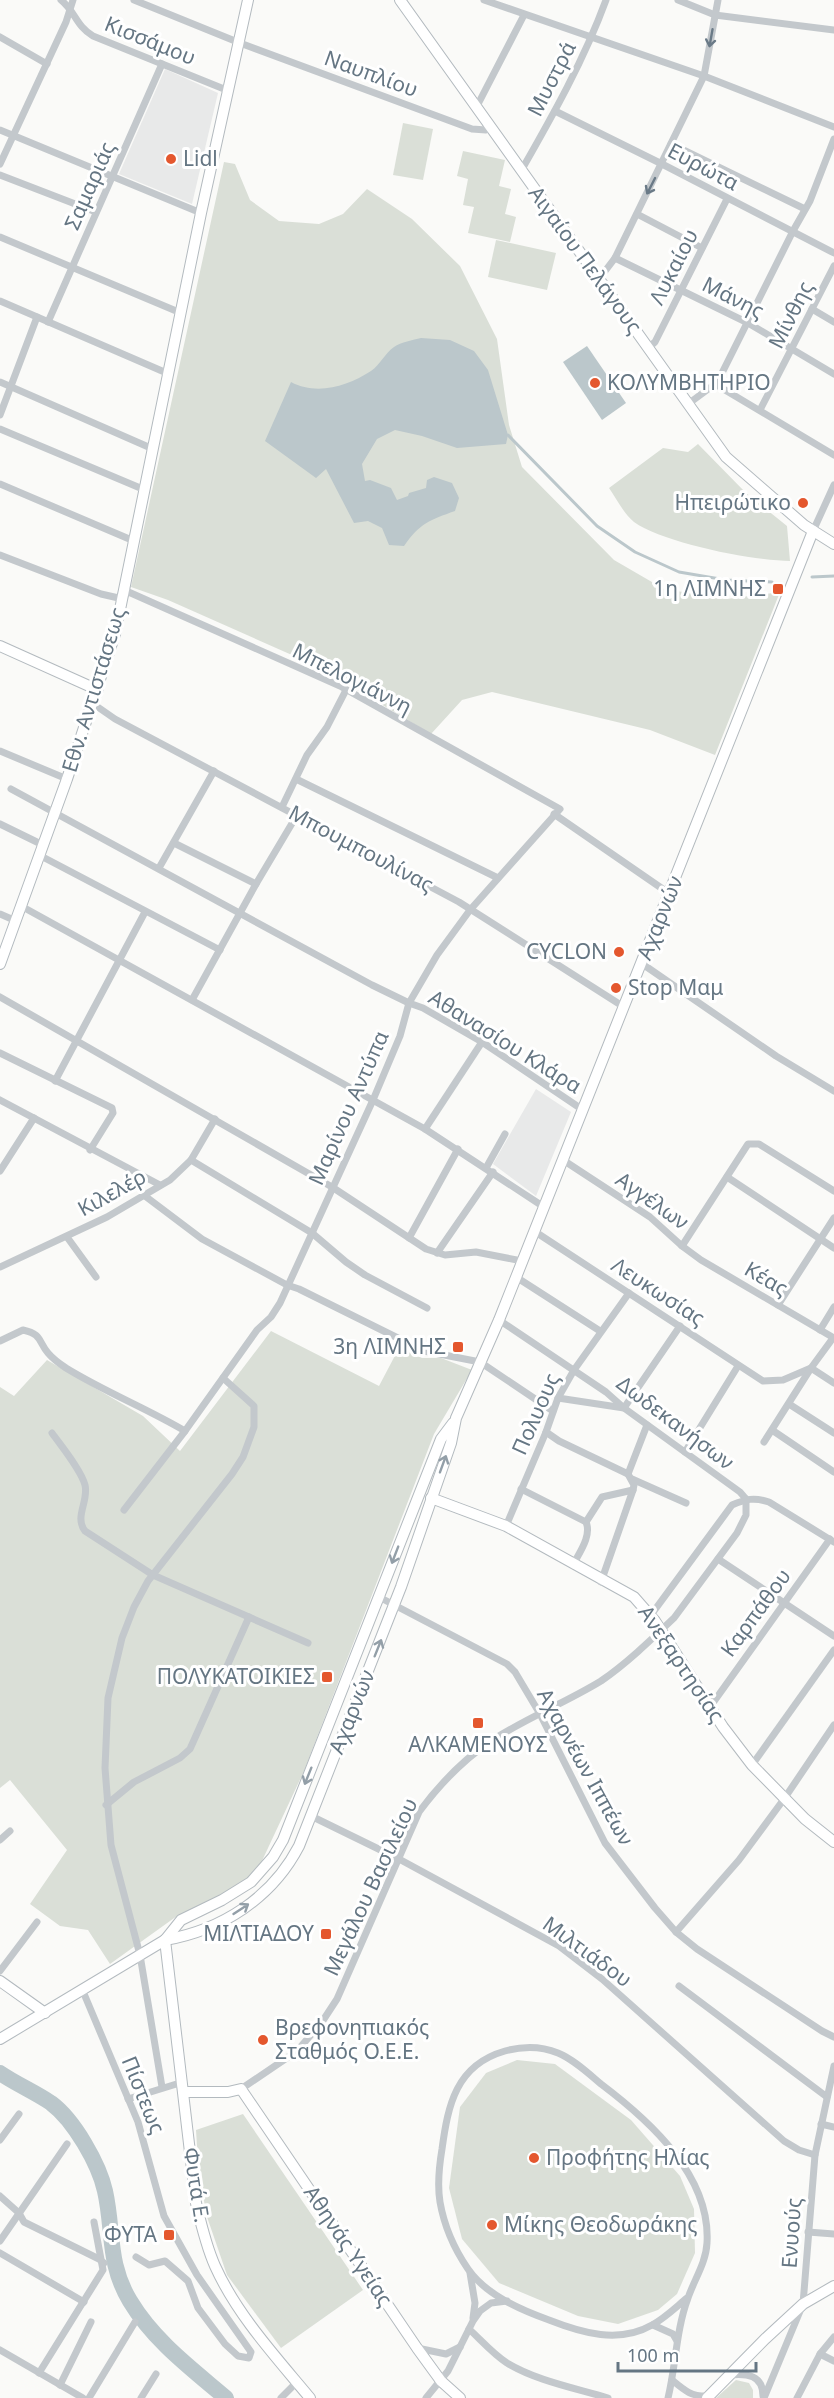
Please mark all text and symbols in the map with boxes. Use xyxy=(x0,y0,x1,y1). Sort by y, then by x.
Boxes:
street label: Κισσάμου xyxy=(101,9,200,71)
one-way arrow xyxy=(705,28,716,48)
street label: Μυστρά xyxy=(520,36,582,121)
street label: Ναυπλίου xyxy=(321,43,422,103)
street label: Ευρώτα xyxy=(663,136,744,196)
street label: Σαμαριάς xyxy=(57,137,121,234)
place label: Lidl xyxy=(183,144,218,172)
marker: Lidl xyxy=(164,152,178,166)
one-way arrow xyxy=(645,176,656,194)
street label: Αιγαίου Πελάγους xyxy=(523,180,649,339)
street label: Λυκαίου xyxy=(642,224,704,309)
street label: Μάνης xyxy=(698,270,769,325)
street label: Μίνθης xyxy=(761,276,819,353)
place label: ΚΟΛΥΜΒΗΤΗΡΙΟ xyxy=(607,368,771,396)
marker: ΚΟΛΥΜΒΗΤΗΡΙΟ xyxy=(588,376,602,390)
place label: Ηπειρώτικο xyxy=(675,488,791,516)
marker: Ηπειρώτικο xyxy=(796,496,810,510)
place label: 1η ΛΙΜΝΗΣ xyxy=(653,574,766,602)
marker: 1η ΛΙΜΝΗΣ xyxy=(771,582,785,596)
street label: Εθν. Αντιστάσεως xyxy=(55,604,131,776)
street label: Μπελογιάννη xyxy=(288,636,417,720)
street label: Μπουμπουλίνας xyxy=(284,798,439,898)
street label: Αχαρνών xyxy=(630,871,689,964)
place label: CYCLON xyxy=(526,937,607,965)
marker: CYCLON xyxy=(612,945,626,959)
place label: Stop Μαμ xyxy=(628,973,723,1001)
marker: Stop Μαμ xyxy=(609,981,623,995)
street label: Αθανασίου Κλάρα xyxy=(424,983,587,1099)
street label: Μαρίνου Αντύπα xyxy=(302,1026,395,1189)
street label: Κιλελέρ xyxy=(72,1162,151,1222)
street label: Αγγέλων xyxy=(611,1165,695,1235)
street label: Λευκωσίας xyxy=(607,1251,711,1332)
street label: Κέας xyxy=(740,1255,793,1302)
place label: 3η ΛΙΜΝΗΣ xyxy=(333,1332,446,1360)
marker: 3η ΛΙΜΝΗΣ xyxy=(451,1340,465,1354)
street label: Πολυους xyxy=(505,1368,565,1459)
street label: Δωδεκανήσων xyxy=(611,1369,740,1476)
one-way arrow xyxy=(438,1455,449,1474)
one-way arrow xyxy=(389,1545,400,1564)
street label: Καρπάθου xyxy=(714,1563,797,1662)
street label: Ανεξαρτησίας xyxy=(632,1600,731,1727)
one-way arrow xyxy=(373,1639,384,1658)
place label: ΠΟΛΥΚΑΤΟΙΚΙΕΣ xyxy=(157,1662,315,1690)
street label: Αχαρνών xyxy=(322,1665,381,1758)
marker: ΠΟΛΥΚΑΤΟΙΚΙΕΣ xyxy=(320,1670,334,1684)
street label: Αχαρνέων Ιππέων xyxy=(531,1683,641,1850)
marker: ΑΛΚΑΜΕΝΟΥΣ xyxy=(471,1716,485,1730)
place label: ΑΛΚΑΜΕΝΟΥΣ xyxy=(408,1730,548,1758)
one-way arrow xyxy=(302,1767,313,1785)
street label: Μεγάλου Βασιλείου xyxy=(317,1793,424,1980)
one-way arrow xyxy=(233,1903,250,1916)
street label: Μιλτιάδου xyxy=(537,1909,638,1993)
place label: ΜΙΛΤΙΑΔΟΥ xyxy=(203,1919,314,1947)
marker: ΜΙΛΤΙΑΔΟΥ xyxy=(319,1927,333,1941)
place label: Βρεφονηπιακός Σταθμός Ο.Ε.Ε. xyxy=(275,2013,429,2065)
marker: Βρεφονηπιακός Σταθμός Ο.Ε.Ε. xyxy=(256,2033,270,2047)
street label: Πίστεως xyxy=(116,2052,172,2138)
place label: Προφήτης Ηλίας xyxy=(546,2143,710,2171)
street label: Φυτά Ε. xyxy=(177,2145,217,2224)
marker: Προφήτης Ηλίας xyxy=(527,2151,541,2165)
street label: Αθηνάς Υγείας xyxy=(298,2180,400,2311)
street label: Ενυούς xyxy=(775,2197,807,2269)
place label: Μίκης Θεοδωράκης xyxy=(504,2210,697,2238)
marker: Μίκης Θεοδωράκης xyxy=(485,2218,499,2232)
place label: ΦΥΤΑ xyxy=(104,2220,158,2248)
marker: ΦΥΤΑ xyxy=(162,2228,176,2242)
scale bar xyxy=(618,2335,756,2373)
text: 100 m xyxy=(627,2343,679,2367)

